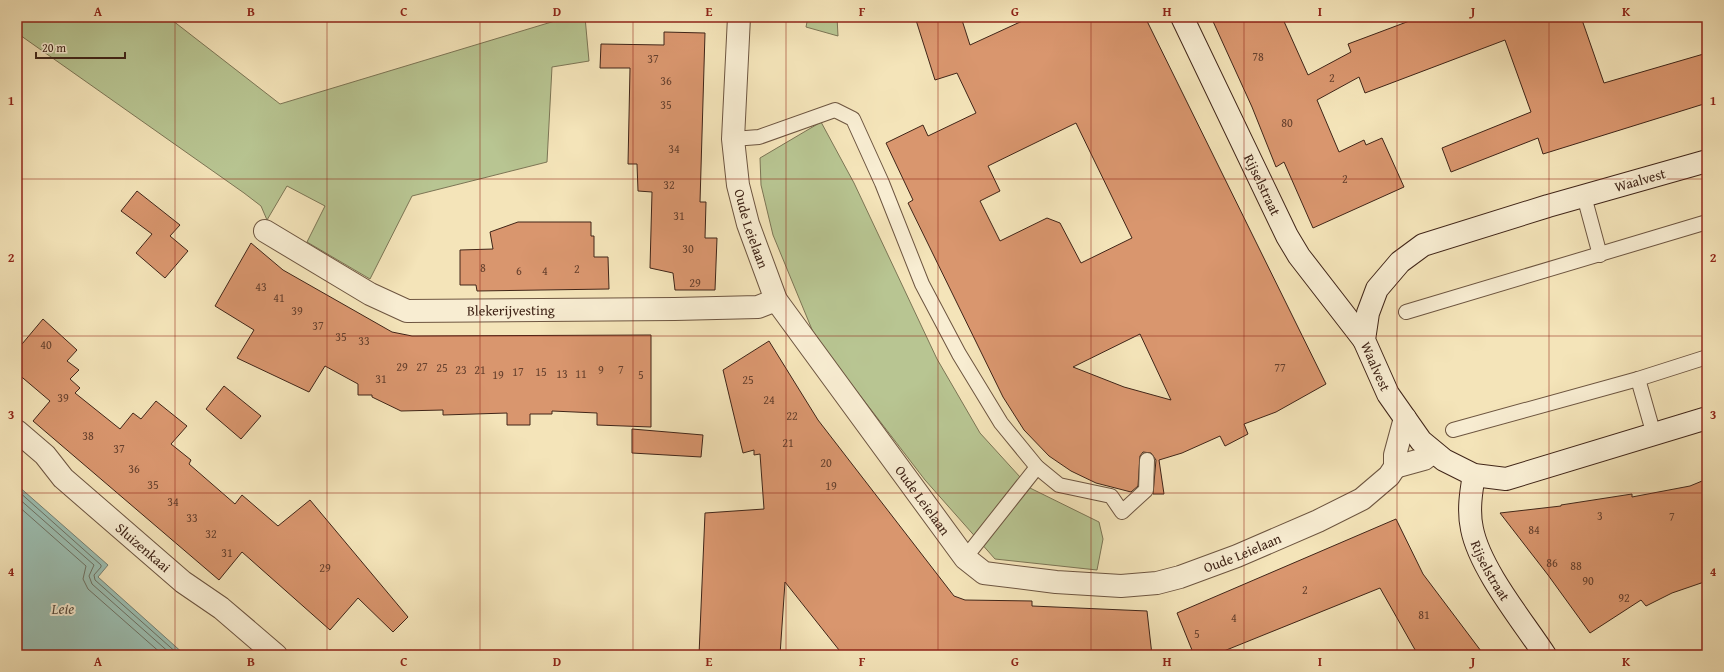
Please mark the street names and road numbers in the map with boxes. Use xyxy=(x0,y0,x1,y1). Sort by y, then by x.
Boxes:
street label: Rijselstraat xyxy=(1239,151,1286,219)
street label: Waalvest xyxy=(1612,163,1668,197)
street label: Oude Leielaan xyxy=(729,187,773,271)
street label: Blekerijvesting xyxy=(467,300,555,321)
street label: Waalvest xyxy=(1356,338,1395,394)
street label: Oude Leielaan xyxy=(890,461,955,540)
street label: Sluizenkaai xyxy=(111,518,175,577)
street label: Oude Leielaan xyxy=(1201,528,1284,578)
street label: Rijselstraat xyxy=(1466,538,1515,605)

